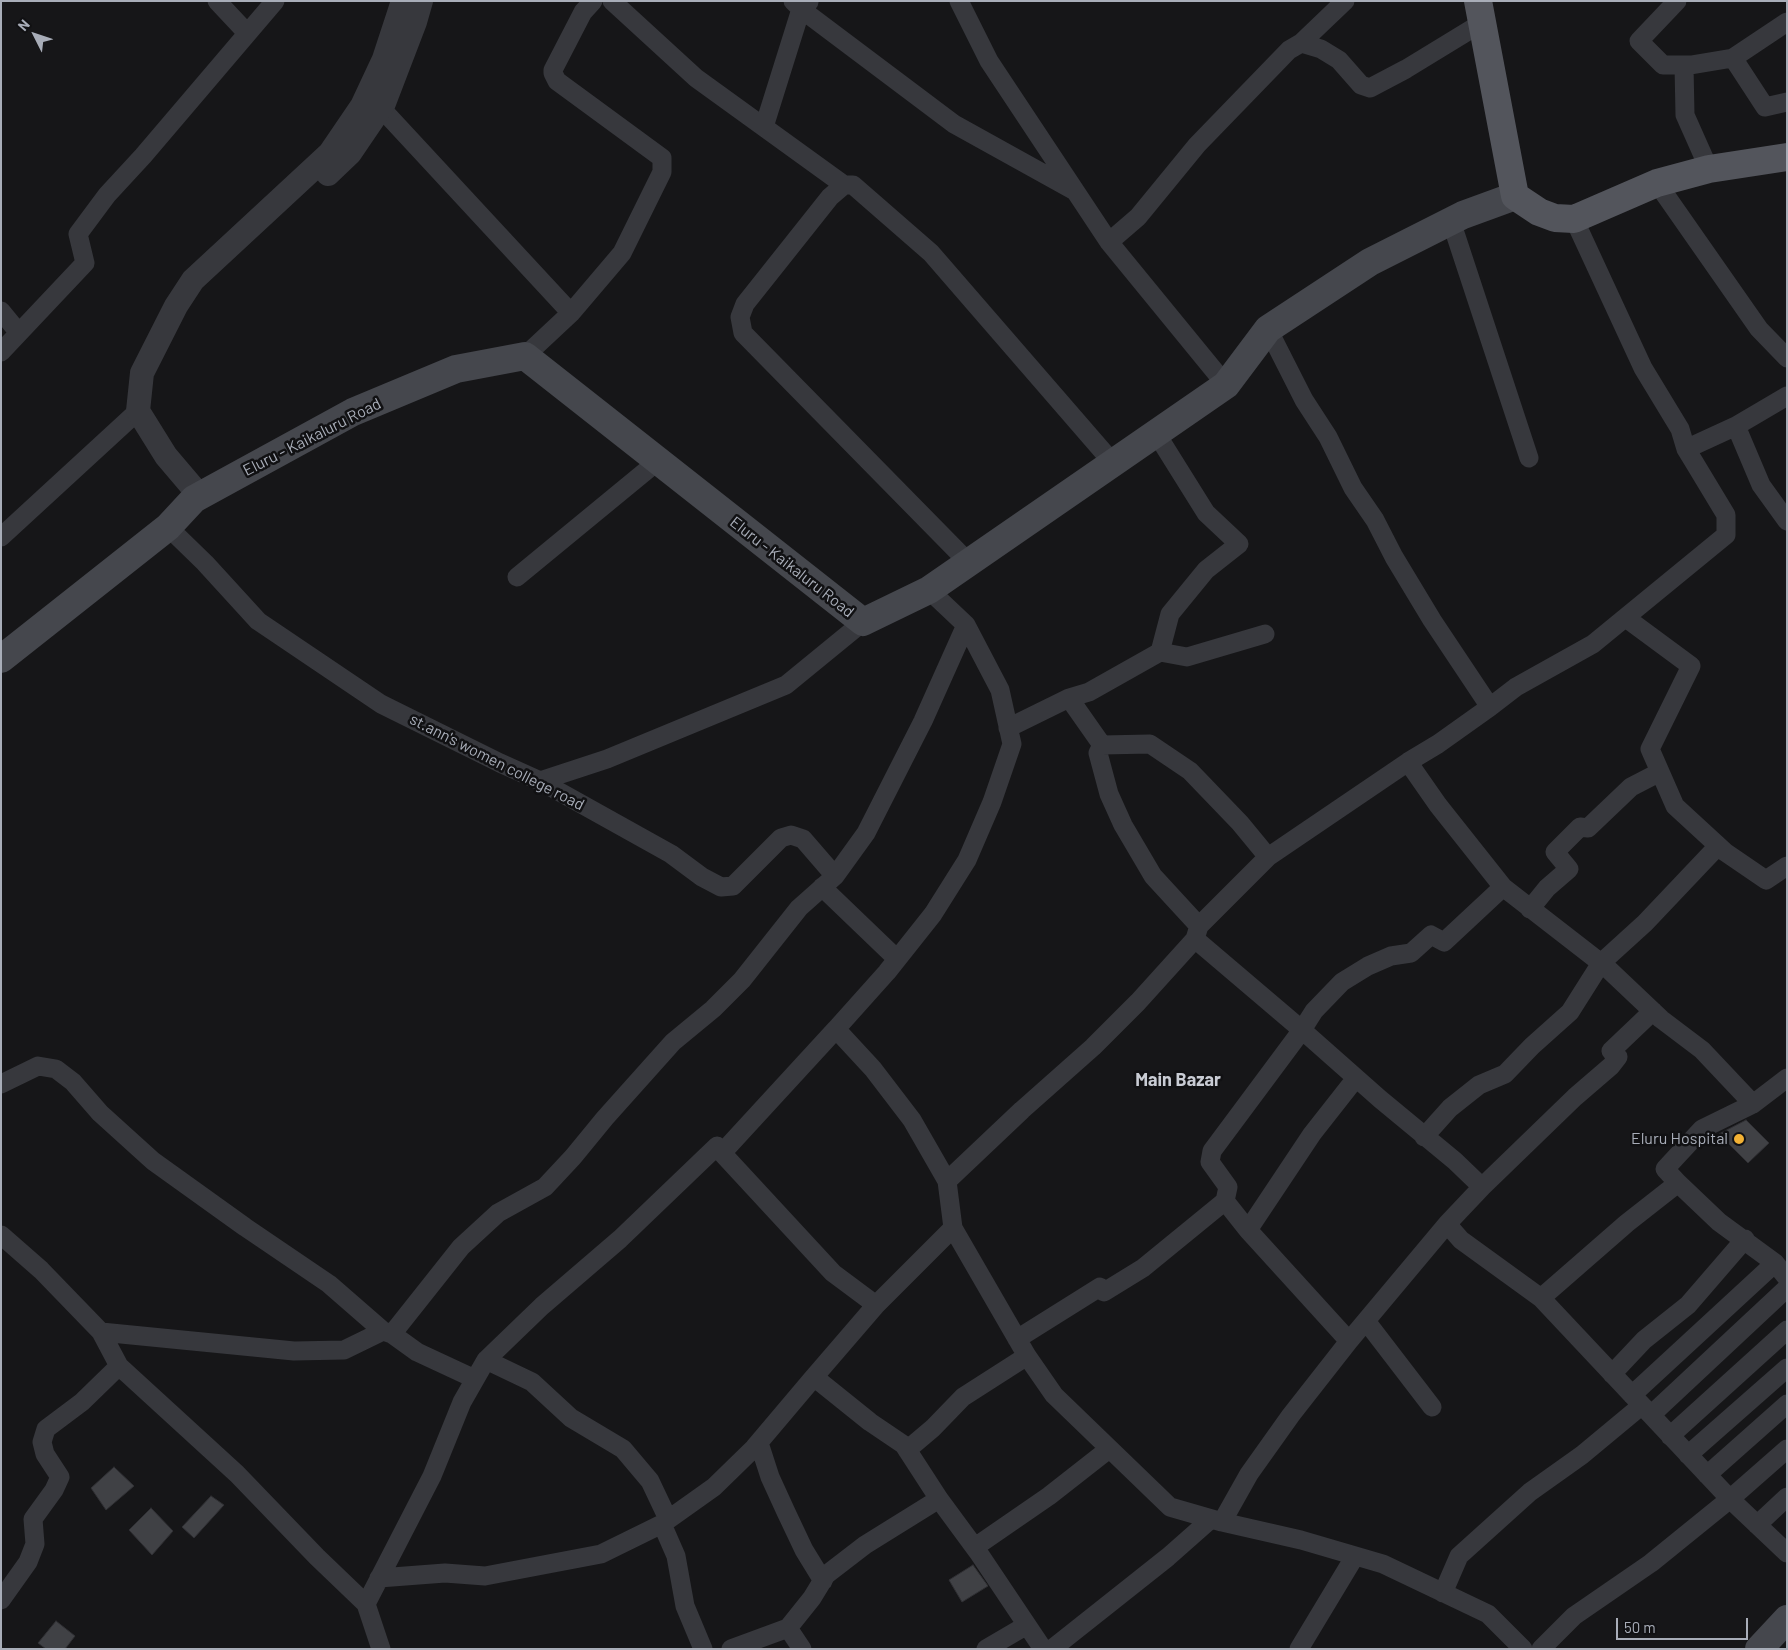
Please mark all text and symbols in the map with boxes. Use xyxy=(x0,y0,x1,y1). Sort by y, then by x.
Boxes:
north arrow xyxy=(10,10,60,60)
text: N xyxy=(14,16,33,34)
street label: Eluru - Kaikaluru Road xyxy=(240,394,384,480)
street label: Eluru - Kaikaluru Road xyxy=(726,513,858,621)
street label: st.ann's women college road xyxy=(406,710,588,814)
district label: Main Bazar xyxy=(1135,1069,1221,1091)
place label: Eluru Hospital xyxy=(1631,1129,1728,1149)
marker: Eluru Hospital xyxy=(1732,1132,1746,1146)
scale bar xyxy=(1618,1608,1750,1640)
text: 50 m xyxy=(1624,1618,1656,1636)

